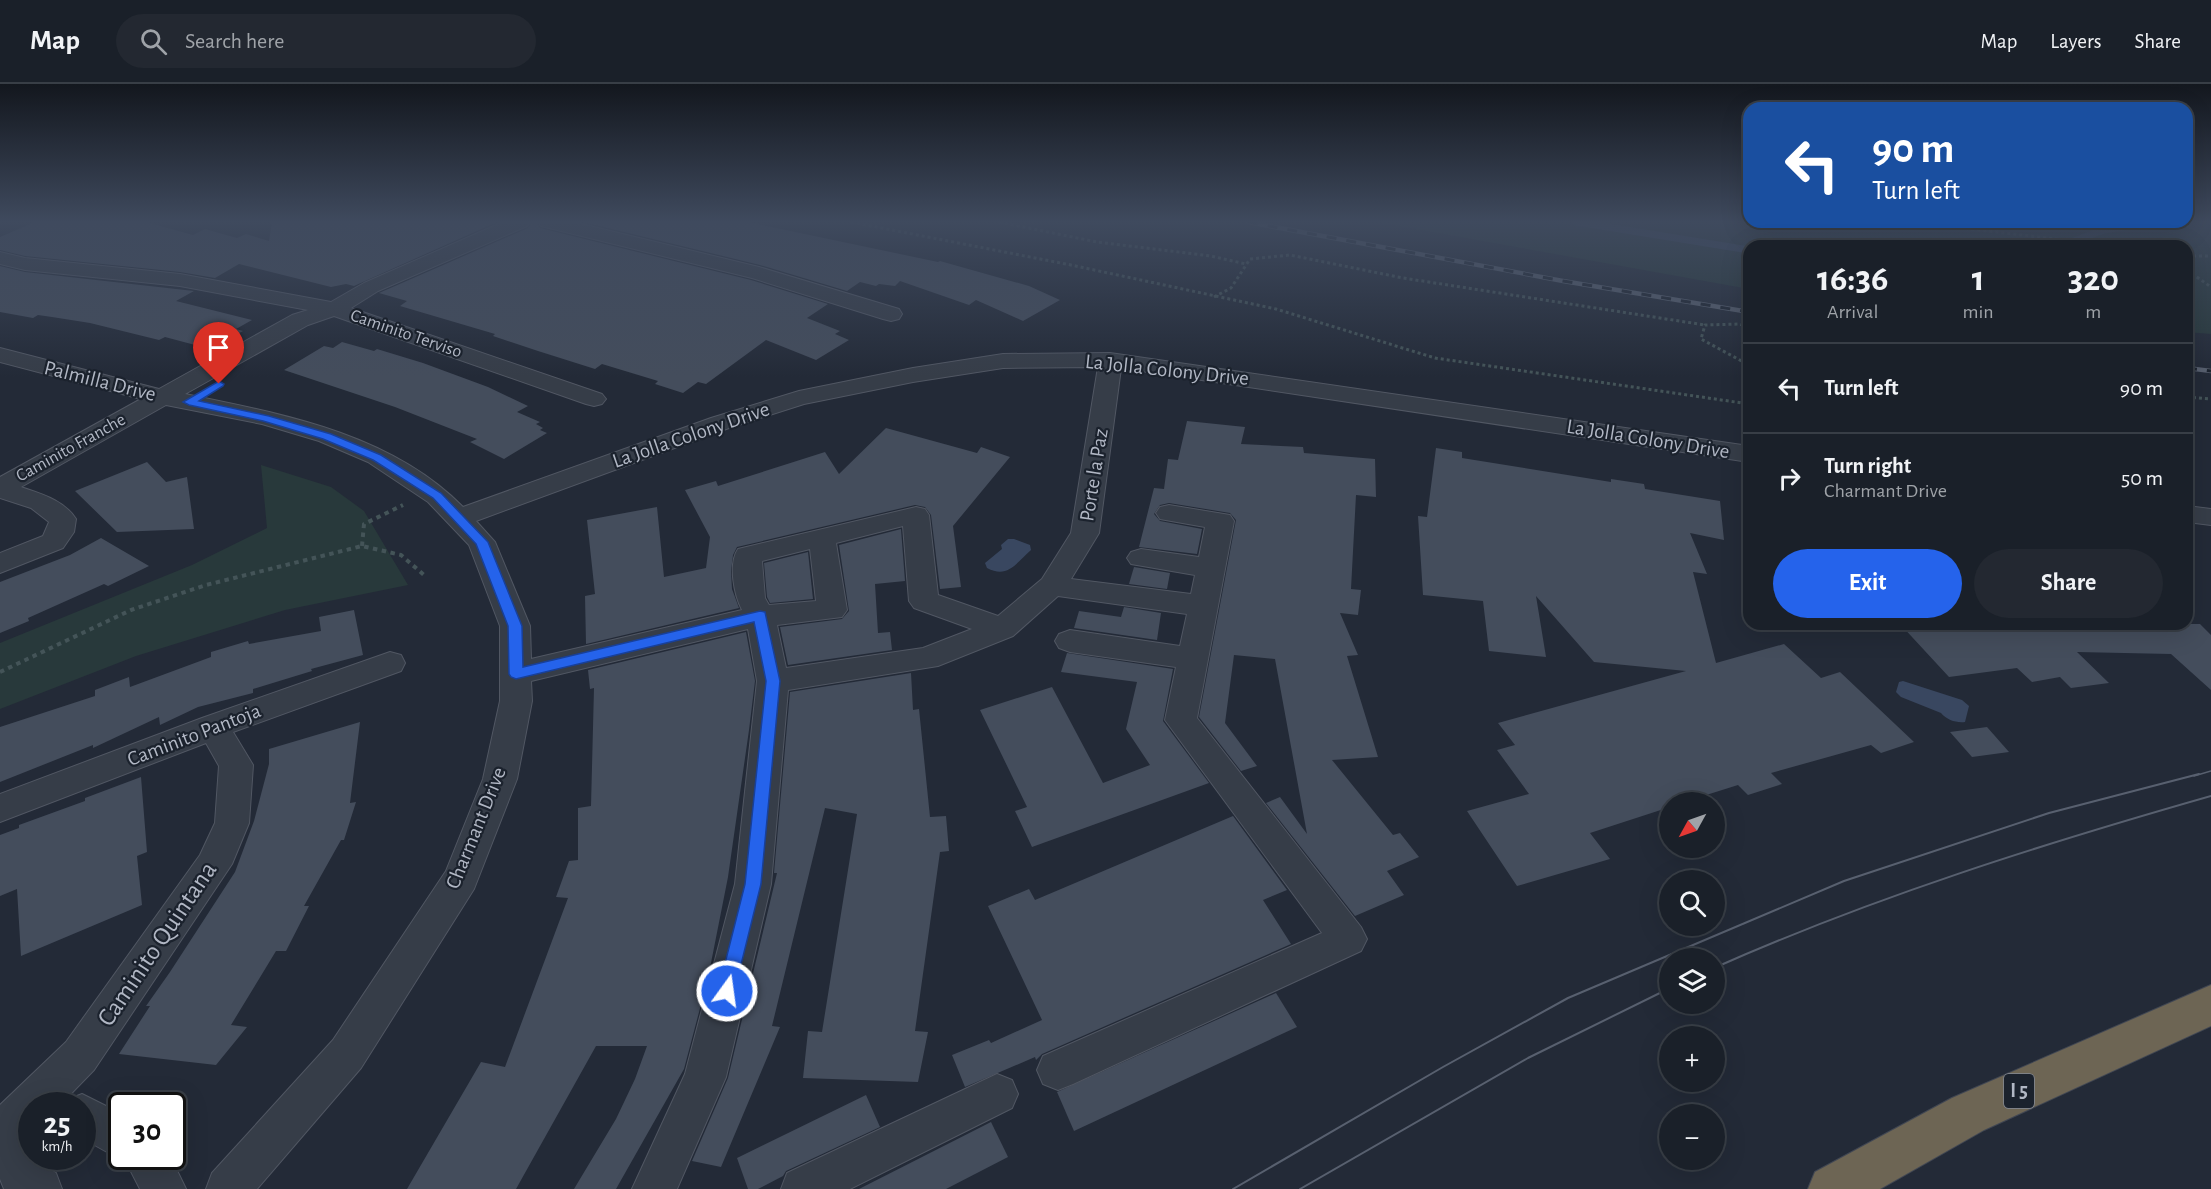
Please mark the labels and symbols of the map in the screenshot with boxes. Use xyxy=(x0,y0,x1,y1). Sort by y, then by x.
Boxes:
street label: Caminito Terviso xyxy=(348,307,464,362)
pin xyxy=(193,322,244,384)
street label: La Jolla Colony Drive xyxy=(1084,351,1250,389)
street label: Palmilla Drive xyxy=(42,357,158,405)
street label: La Jolla Colony Drive xyxy=(610,398,772,472)
street label: Caminito Franche xyxy=(13,411,129,485)
street label: La Jolla Colony Drive xyxy=(1565,416,1731,462)
street label: Porte la Paz xyxy=(1076,427,1112,523)
street label: Caminito Pantoja xyxy=(124,700,264,770)
street label: Charmant Drive xyxy=(442,764,510,892)
north arrow xyxy=(1659,792,1725,858)
street label: Caminito Quintana xyxy=(93,857,221,1031)
position arrow xyxy=(695,959,759,1023)
road number: I 5 xyxy=(2004,1074,2034,1108)
speed limit sign: 30 xyxy=(108,1092,186,1170)

